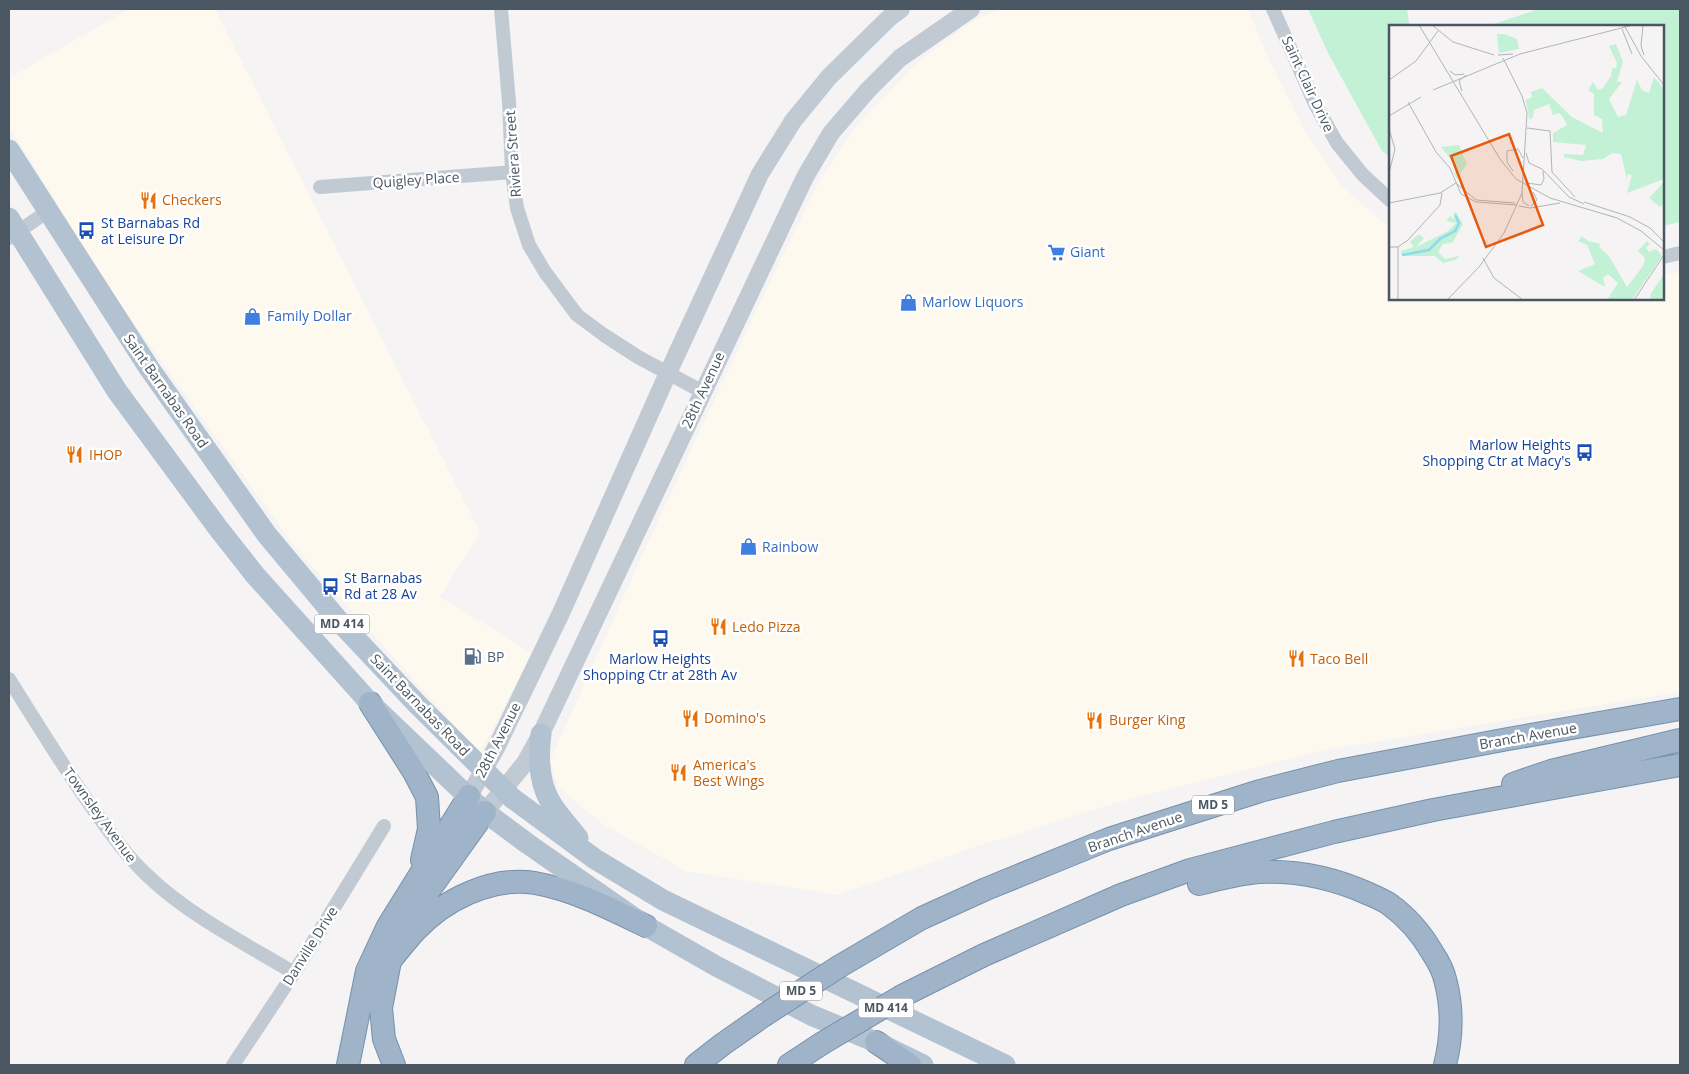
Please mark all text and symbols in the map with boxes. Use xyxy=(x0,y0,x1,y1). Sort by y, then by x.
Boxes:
inset map xyxy=(1389,25,1664,300)
street label: Saint Clair Drive xyxy=(1278,33,1339,135)
street label: Riviera Street xyxy=(500,110,525,198)
street label: Quigley Place xyxy=(372,167,460,192)
restaurant icon: Checkers xyxy=(138,190,158,210)
place label: Checkers xyxy=(162,190,222,209)
place label: St Barnabas Rd at Leisure Dr xyxy=(101,213,200,248)
bus stop icon: St Barnabas Rd at Leisure Dr xyxy=(77,221,97,241)
supermarket icon: Giant xyxy=(1046,242,1066,262)
place label: Giant xyxy=(1070,242,1105,261)
shop icon: Marlow Liquors xyxy=(898,292,918,312)
place label: Marlow Liquors xyxy=(922,292,1024,311)
shop icon: Family Dollar xyxy=(243,306,263,326)
place label: Family Dollar xyxy=(267,306,352,325)
street label: Saint Barnabas Road xyxy=(120,330,213,452)
street label: 28th Avenue xyxy=(677,349,729,431)
place label: Marlow Heights Shopping Ctr at Macy's xyxy=(1422,435,1571,470)
bus stop icon: Marlow Heights Shopping Ctr at Macy's xyxy=(1575,443,1595,463)
restaurant icon: IHOP xyxy=(65,445,85,465)
place label: IHOP xyxy=(89,445,123,464)
shop icon: Rainbow xyxy=(738,537,758,557)
place label: Rainbow xyxy=(762,537,819,556)
place label: St Barnabas Rd at 28 Av xyxy=(344,568,423,603)
bus stop icon: St Barnabas Rd at 28 Av xyxy=(320,576,340,596)
road number: MD 414 xyxy=(314,614,370,634)
restaurant icon: Ledo Pizza xyxy=(708,617,728,637)
place label: Ledo Pizza xyxy=(732,617,801,636)
bus stop icon: Marlow Heights Shopping Ctr at 28th Av xyxy=(650,629,670,649)
fuel station icon: BP xyxy=(463,647,483,667)
place label: BP xyxy=(487,647,504,666)
street label: Saint Barnabas Road xyxy=(367,649,474,760)
place label: Marlow Heights Shopping Ctr at 28th Av xyxy=(583,649,737,684)
restaurant icon: Taco Bell xyxy=(1286,649,1306,669)
place label: Taco Bell xyxy=(1310,649,1368,668)
street label: 28th Avenue xyxy=(470,699,525,781)
restaurant icon: Domino's xyxy=(680,708,700,728)
place label: Domino's xyxy=(704,708,766,727)
restaurant icon: Burger King xyxy=(1085,710,1105,730)
place label: Burger King xyxy=(1109,710,1186,729)
street label: Branch Avenue xyxy=(1478,718,1578,753)
place label: America's Best Wings xyxy=(693,755,765,790)
street label: Townsley Avenue xyxy=(59,763,141,866)
restaurant icon: America's Best Wings xyxy=(669,763,689,783)
road number: MD 5 xyxy=(1192,796,1234,814)
street label: Branch Avenue xyxy=(1085,806,1185,857)
street label: Danville Drive xyxy=(278,902,342,989)
road number: MD 5 xyxy=(780,981,822,1000)
road number: MD 414 xyxy=(858,998,914,1018)

